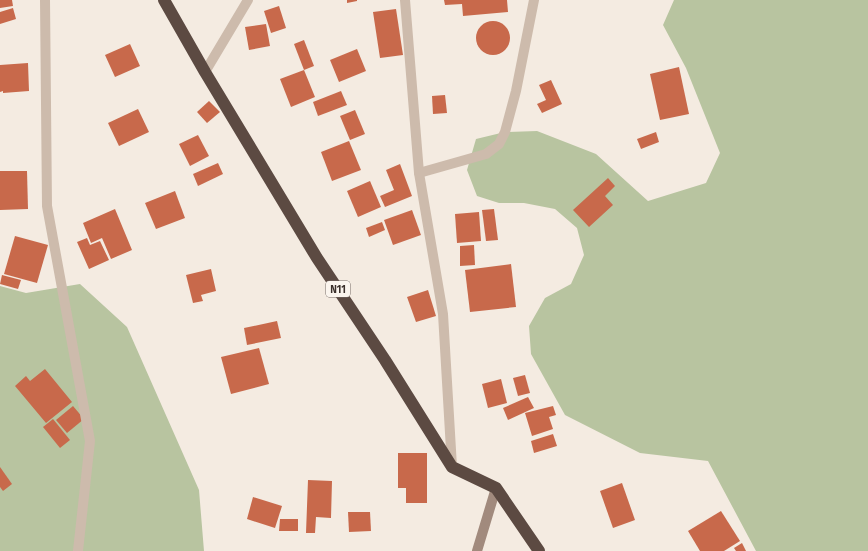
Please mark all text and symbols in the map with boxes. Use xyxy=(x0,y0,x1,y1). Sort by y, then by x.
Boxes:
road number: N11 xyxy=(326,281,350,297)

